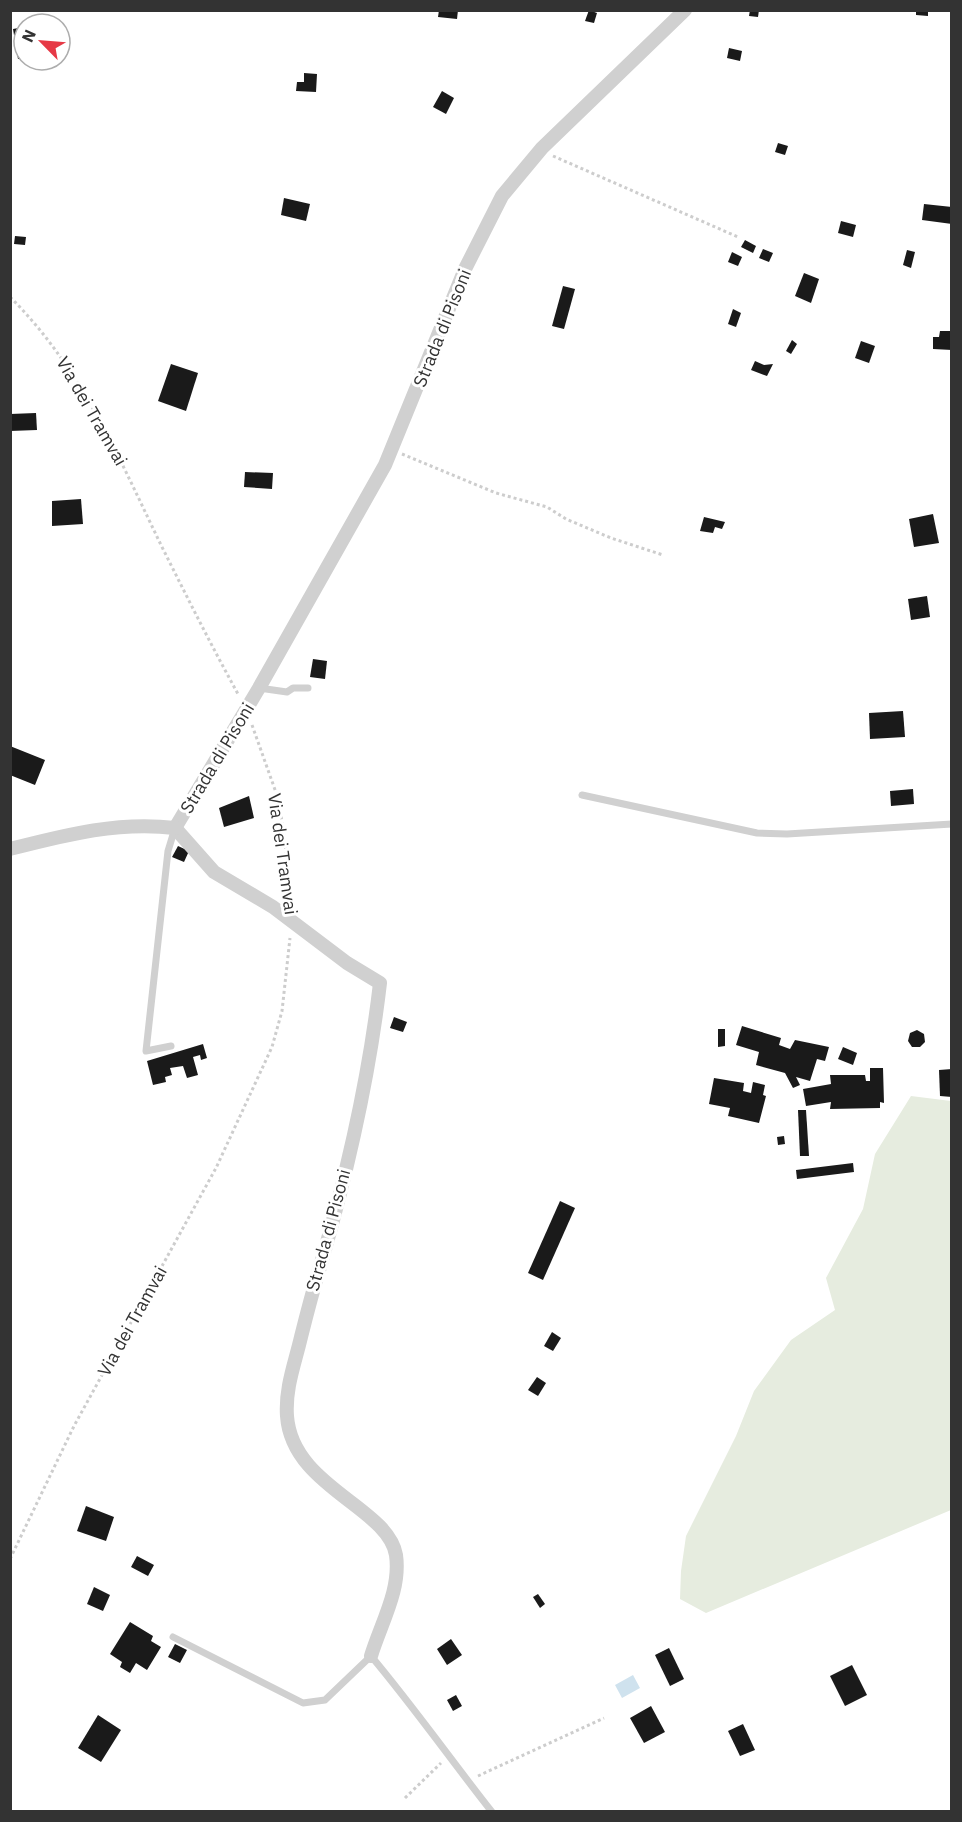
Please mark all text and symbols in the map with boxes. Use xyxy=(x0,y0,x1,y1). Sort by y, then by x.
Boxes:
north arrow xyxy=(12,12,72,72)
text: N xyxy=(17,26,40,45)
street label: Strada di Pisoni xyxy=(408,266,476,390)
street label: Via dei Tramvai xyxy=(51,352,133,470)
street label: Strada di Pisoni xyxy=(175,698,259,818)
street label: Via dei Tramvai xyxy=(263,792,303,916)
street label: Strada di Pisoni xyxy=(301,1166,355,1294)
street label: Via dei Tramvai xyxy=(92,1262,172,1380)

